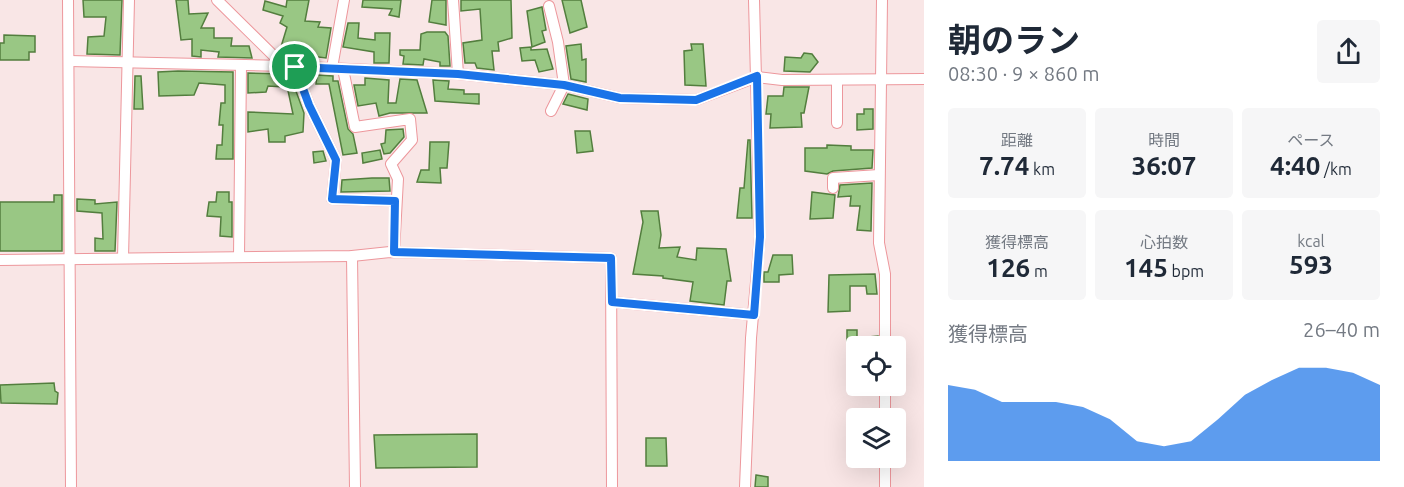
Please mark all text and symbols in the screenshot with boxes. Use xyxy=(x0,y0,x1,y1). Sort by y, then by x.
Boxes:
button: share xyxy=(1317,20,1380,83)
text: 朝のラン xyxy=(948,21,1080,58)
pin xyxy=(269,41,320,92)
icon: arrive xyxy=(278,50,311,83)
text: 08:30 · 9 × 860 m xyxy=(948,62,1100,85)
text: 距離 xyxy=(1001,131,1033,149)
text: 時間 xyxy=(1148,131,1180,149)
text: ペース xyxy=(1287,131,1335,149)
text: 7.74 xyxy=(979,151,1029,180)
text: 36:07 xyxy=(1131,151,1197,180)
text: 4:40 xyxy=(1270,151,1320,180)
text: km xyxy=(1029,160,1055,178)
text: /km xyxy=(1320,160,1352,178)
text: kcal xyxy=(1297,232,1325,250)
text: 獲得標高 xyxy=(985,233,1049,251)
text: 心拍数 xyxy=(1140,233,1188,251)
text: 593 xyxy=(1289,250,1333,279)
text: 126 xyxy=(986,253,1030,282)
text: 145 xyxy=(1124,253,1168,282)
text: m xyxy=(1030,262,1048,280)
text: bpm xyxy=(1168,262,1204,280)
text: 26–40 m xyxy=(1303,318,1380,341)
text: 獲得標高 xyxy=(948,322,1028,345)
map controls xyxy=(846,336,906,468)
button: locate xyxy=(846,336,906,396)
button: layers xyxy=(846,408,906,468)

